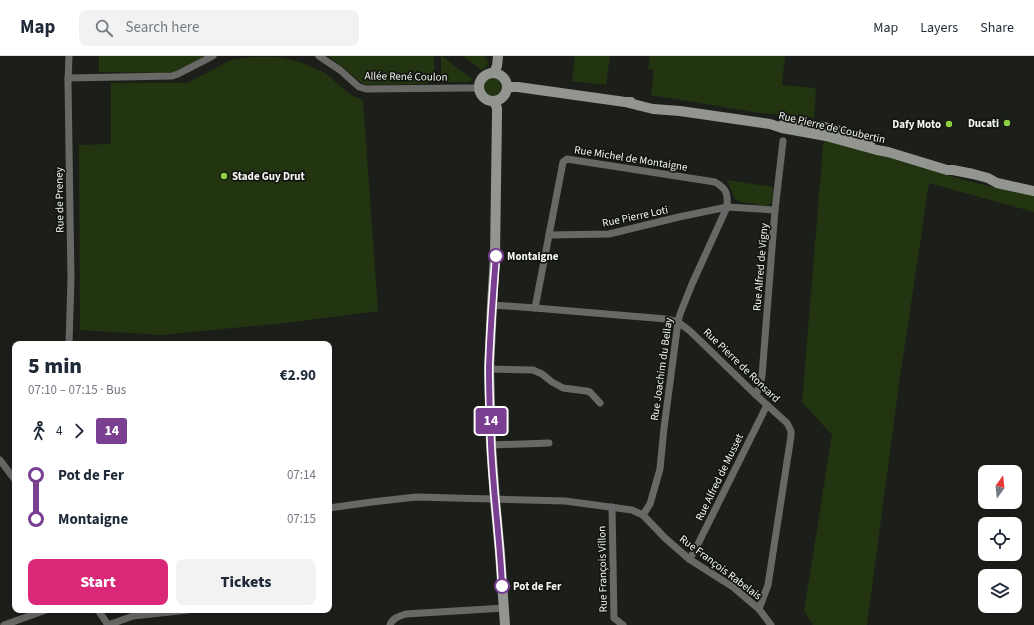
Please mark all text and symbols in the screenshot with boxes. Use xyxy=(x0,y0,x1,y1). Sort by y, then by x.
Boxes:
search box xyxy=(79,10,359,46)
text: Map xyxy=(20,14,55,41)
icon: search xyxy=(93,17,115,39)
text: Search here xyxy=(125,17,199,38)
text: Map xyxy=(873,18,898,38)
text: Layers xyxy=(920,18,958,38)
text: Share xyxy=(980,18,1014,38)
street label: Allée René Coulon xyxy=(364,68,448,85)
street label: Rue Pierre de Coubertin xyxy=(777,108,887,147)
place label: Ducati xyxy=(968,116,999,131)
place label: Dafy Moto xyxy=(892,117,941,132)
marker: Ducati xyxy=(1002,118,1012,128)
marker: Dafy Moto xyxy=(944,119,954,129)
street label: Rue Michel de Montaigne xyxy=(573,142,689,175)
street label: Rue de Preney xyxy=(51,167,68,233)
place label: Stade Guy Drut xyxy=(232,169,306,184)
marker: Stade Guy Drut xyxy=(219,171,229,181)
street label: Rue Pierre Loti xyxy=(601,202,669,231)
street label: Rue Alfred de Vigny xyxy=(749,222,772,312)
marker: Montaigne xyxy=(488,248,504,264)
place label: Montaigne xyxy=(507,249,559,264)
street label: Rue Joachim du Bellay xyxy=(647,317,676,422)
street label: Rue Pierre de Ronsard xyxy=(700,325,783,406)
text: 5 min xyxy=(28,350,82,382)
text: €2.90 xyxy=(280,365,316,386)
text: 07:10 – 07:15 · Bus xyxy=(28,381,126,399)
line badge: 14 xyxy=(473,408,509,434)
text: 14 xyxy=(484,411,498,431)
icon: walk xyxy=(28,420,50,442)
icon: forward xyxy=(68,420,90,442)
text: 14 xyxy=(104,421,119,441)
text: 4 xyxy=(56,422,62,440)
street label: Rue Alfred de Musset xyxy=(692,431,747,523)
text: Pot de Fer xyxy=(58,465,124,486)
north arrow xyxy=(978,465,1022,509)
map controls xyxy=(978,465,1022,613)
text: 07:14 xyxy=(287,466,316,484)
text: Montaigne xyxy=(58,509,128,530)
text: 07:15 xyxy=(287,510,316,528)
button: locate xyxy=(978,517,1022,561)
street label: Rue François Villon xyxy=(594,526,611,612)
street label: Rue François Rabelais xyxy=(676,531,765,604)
button: Start xyxy=(28,559,168,605)
button: Tickets xyxy=(176,559,316,605)
button: layers xyxy=(978,569,1022,613)
marker: Pot de Fer xyxy=(494,578,510,594)
place label: Pot de Fer xyxy=(513,579,562,594)

